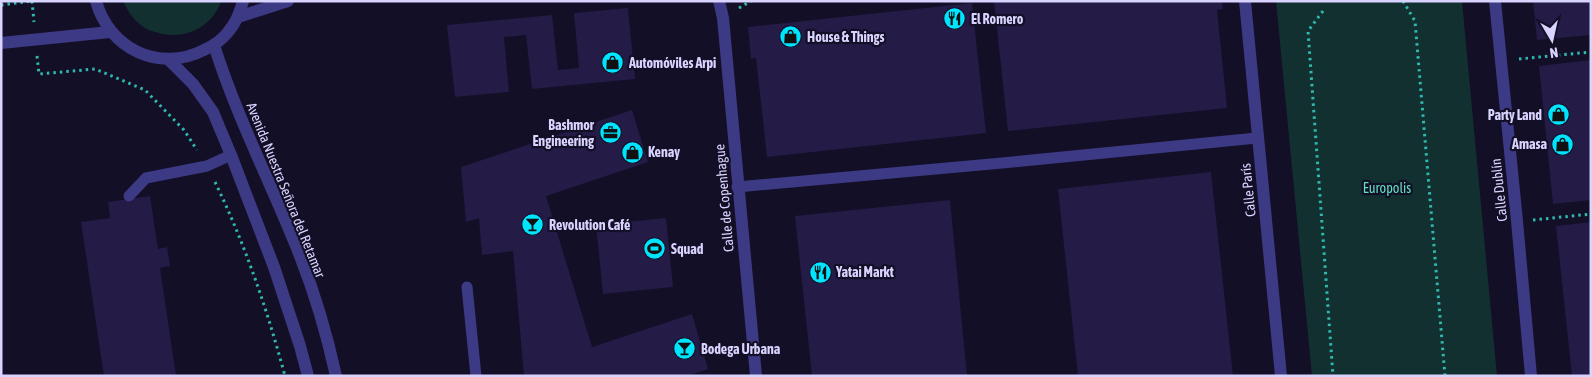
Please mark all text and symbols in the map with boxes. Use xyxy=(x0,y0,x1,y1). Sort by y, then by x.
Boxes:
restaurant icon: El Romero xyxy=(943,7,967,31)
place label: El Romero xyxy=(971,11,1024,27)
north arrow xyxy=(1527,15,1577,65)
shop icon: House & Things xyxy=(779,25,803,49)
place label: House & Things xyxy=(807,29,885,45)
text: N xyxy=(1549,44,1559,61)
shop icon: Automóviles Arpi xyxy=(601,51,625,75)
place label: Automóviles Arpi xyxy=(628,55,716,71)
street label: Avenida Nuestra Señora del Retamar xyxy=(243,100,329,281)
shop icon: Party Land xyxy=(1546,103,1570,127)
place label: Party Land xyxy=(1488,107,1542,123)
place label: Bashmor Engineering xyxy=(532,117,595,149)
office icon: Bashmor Engineering xyxy=(598,121,622,145)
shop icon: Amasa xyxy=(1551,132,1575,156)
place label: Amasa xyxy=(1511,136,1547,152)
shop icon: Kenay xyxy=(620,140,644,164)
street label: Calle de Copenhague xyxy=(711,143,737,253)
place label: Kenay xyxy=(648,144,680,160)
street label: Calle Dublín xyxy=(1488,158,1510,222)
street label: Calle París xyxy=(1237,162,1259,218)
park label: Europolis xyxy=(1363,180,1411,196)
bar icon: Revolution Café xyxy=(521,213,545,237)
place label: Revolution Café xyxy=(549,217,630,233)
sports icon: Squad xyxy=(643,237,667,261)
place label: Squad xyxy=(671,241,704,257)
restaurant icon: Yatai Markt xyxy=(808,260,832,284)
place label: Yatai Markt xyxy=(835,264,894,280)
bar icon: Bodega Urbana xyxy=(673,337,697,361)
place label: Bodega Urbana xyxy=(701,341,781,357)

